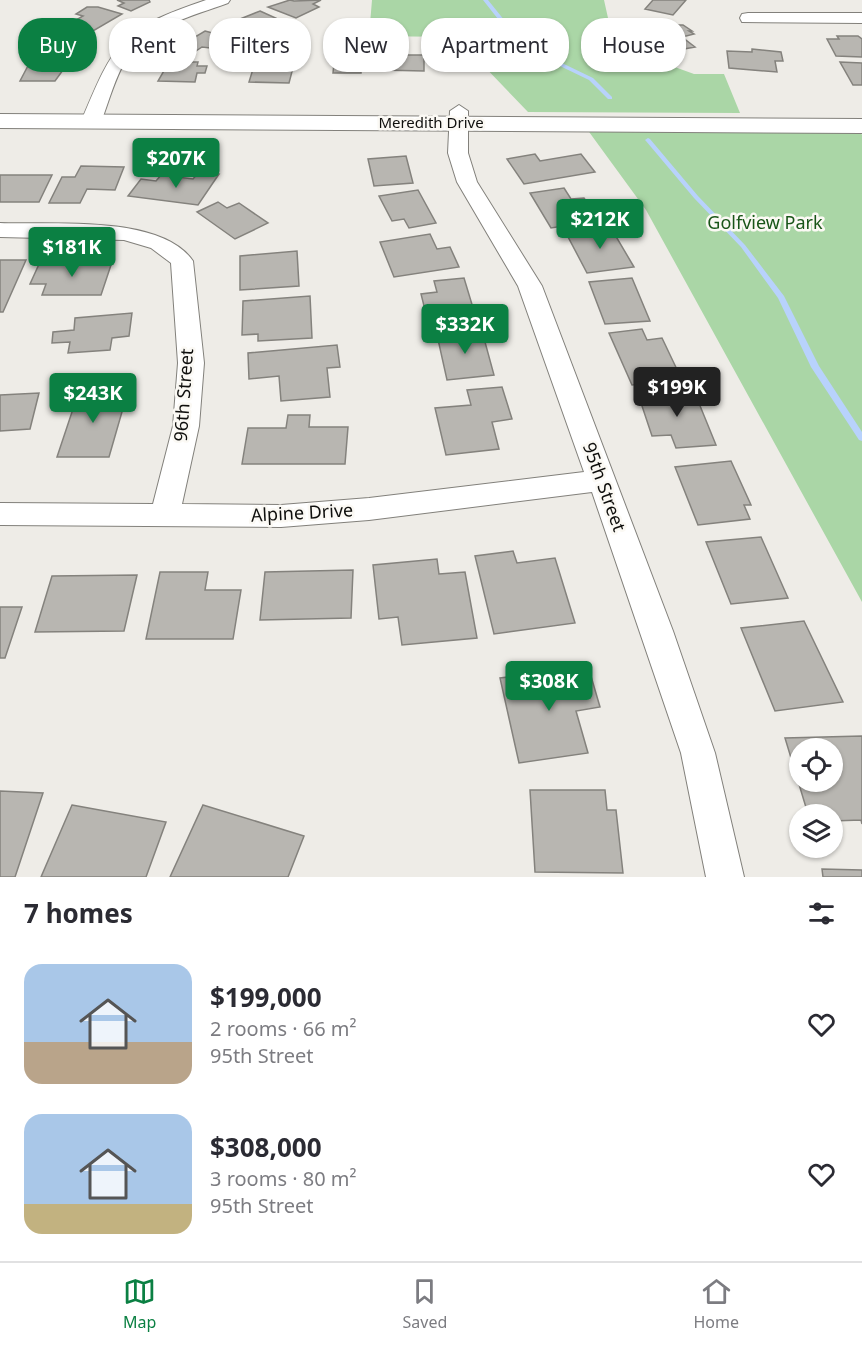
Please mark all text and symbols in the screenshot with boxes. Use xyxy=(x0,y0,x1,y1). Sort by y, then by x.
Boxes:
chip: Buy xyxy=(18,18,97,72)
chip: Rent xyxy=(109,18,197,72)
chip: Filters xyxy=(209,18,311,72)
chip: New xyxy=(323,18,409,72)
chip: Apartment xyxy=(421,18,569,72)
chip: House xyxy=(581,18,686,72)
street label: Meredith Drive xyxy=(378,112,484,132)
pin: $207K xyxy=(134,138,218,189)
text: $207K xyxy=(146,144,206,171)
pin: $212K xyxy=(558,199,642,250)
text: $212K xyxy=(570,205,630,232)
park label: Golfview Park xyxy=(707,210,823,234)
pin: $181K xyxy=(30,227,114,278)
text: $181K xyxy=(42,233,102,260)
pin: $332K xyxy=(423,304,507,355)
text: $332K xyxy=(435,310,495,337)
street label: 96th Street xyxy=(168,347,198,442)
pin: $199K xyxy=(635,367,719,418)
pin: $243K xyxy=(51,373,135,424)
text: $199K xyxy=(647,373,707,400)
text: $243K xyxy=(63,379,123,406)
street label: 95th Street xyxy=(578,439,632,535)
street label: Alpine Drive xyxy=(250,497,354,527)
pin: $308K xyxy=(507,661,591,712)
text: $308K xyxy=(519,667,579,694)
map controls xyxy=(789,738,843,858)
button: locate xyxy=(789,738,843,792)
button: layers xyxy=(789,804,843,858)
text: 7 homes xyxy=(24,895,133,931)
icon: filters xyxy=(805,897,838,930)
text: $199,000 xyxy=(210,979,322,1015)
icon: home xyxy=(72,988,144,1060)
icon: heart xyxy=(805,1008,838,1041)
text: 2 rooms · 66 m² xyxy=(210,1015,357,1042)
text: 95th Street xyxy=(210,1042,314,1069)
text: $308,000 xyxy=(210,1129,322,1165)
icon: home xyxy=(72,1138,144,1210)
icon: heart xyxy=(805,1158,838,1191)
text: 3 rooms · 80 m² xyxy=(210,1165,357,1192)
text: 95th Street xyxy=(210,1192,314,1219)
tab: Map xyxy=(123,1275,156,1333)
tab: Saved xyxy=(403,1275,447,1333)
tab: Home xyxy=(693,1275,739,1333)

